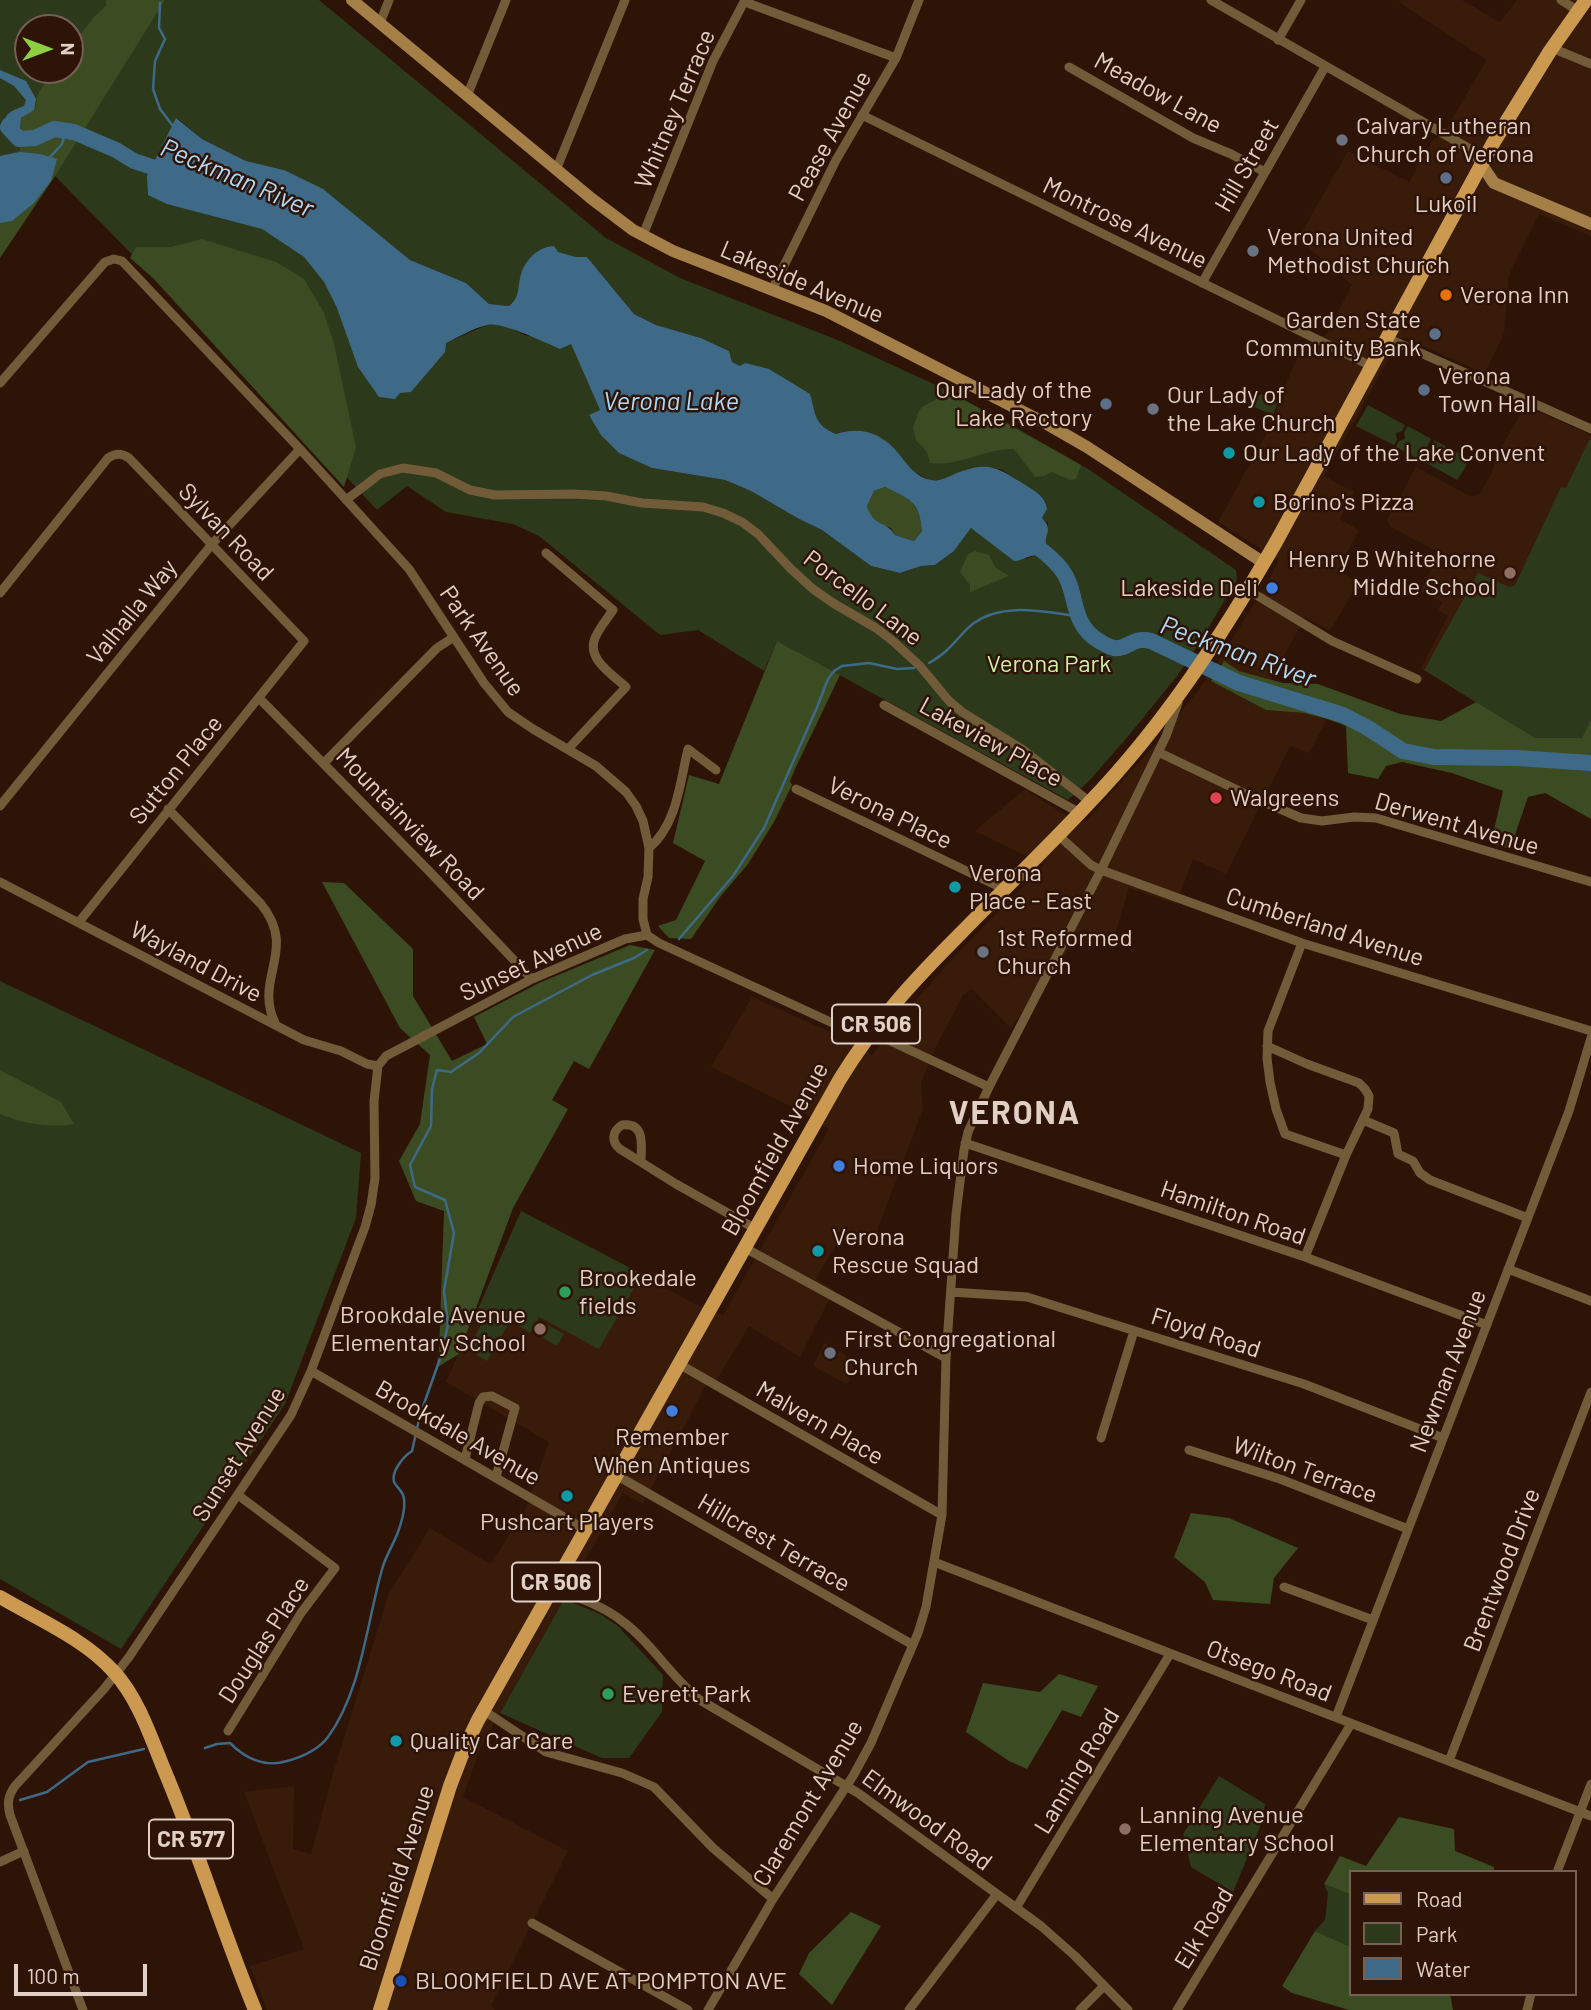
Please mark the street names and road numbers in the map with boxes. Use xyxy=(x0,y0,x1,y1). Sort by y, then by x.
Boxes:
street label: Whitney Terrace xyxy=(629,25,721,193)
street label: Meadow Lane xyxy=(1089,46,1227,140)
street label: Pease Avenue xyxy=(782,66,878,206)
street label: Hill Street xyxy=(1209,113,1285,217)
street label: Montrose Avenue xyxy=(1038,171,1212,275)
street label: Lakeside Avenue xyxy=(716,235,888,329)
street label: Sylvan Road xyxy=(172,477,280,587)
street label: Porcello Lane xyxy=(798,544,928,652)
street label: Valhalla Way xyxy=(81,554,183,670)
street label: Park Avenue xyxy=(433,580,531,702)
street label: Lakeview Place xyxy=(914,691,1068,793)
street label: Sutton Place xyxy=(123,710,229,830)
street label: Mountainview Road xyxy=(330,742,490,906)
street label: Verona Place xyxy=(823,771,957,855)
street label: Derwent Avenue xyxy=(1372,787,1542,861)
street label: Cumberland Avenue xyxy=(1222,881,1428,973)
street label: Wayland Drive xyxy=(125,915,267,1009)
street label: Sunset Avenue xyxy=(455,916,607,1008)
road number: CR 506 xyxy=(832,1004,920,1044)
street label: Bloomfield Avenue xyxy=(715,1057,835,1241)
street label: Hamilton Road xyxy=(1157,1175,1309,1251)
street label: Newman Avenue xyxy=(1404,1285,1492,1457)
street label: Floyd Road xyxy=(1148,1302,1264,1364)
street label: Brookdale Avenue xyxy=(370,1374,546,1492)
street label: Malvern Place xyxy=(751,1375,889,1471)
street label: Sunset Avenue xyxy=(186,1381,292,1527)
street label: Wilton Terrace xyxy=(1229,1431,1381,1509)
street label: Brentwood Drive xyxy=(1458,1484,1546,1656)
street label: Hillcrest Terrace xyxy=(693,1488,855,1598)
road number: CR 506 xyxy=(512,1562,600,1602)
street label: Douglas Place xyxy=(212,1571,316,1709)
street label: Otsego Road xyxy=(1202,1634,1336,1708)
street label: Lanning Road xyxy=(1028,1703,1126,1839)
street label: Claremont Avenue xyxy=(747,1714,869,1892)
street label: Elmwood Road xyxy=(856,1763,998,1877)
street label: Bloomfield Avenue xyxy=(353,1781,441,1975)
road number: CR 577 xyxy=(149,1820,233,1858)
street label: Elk Road xyxy=(1168,1882,1240,1974)

